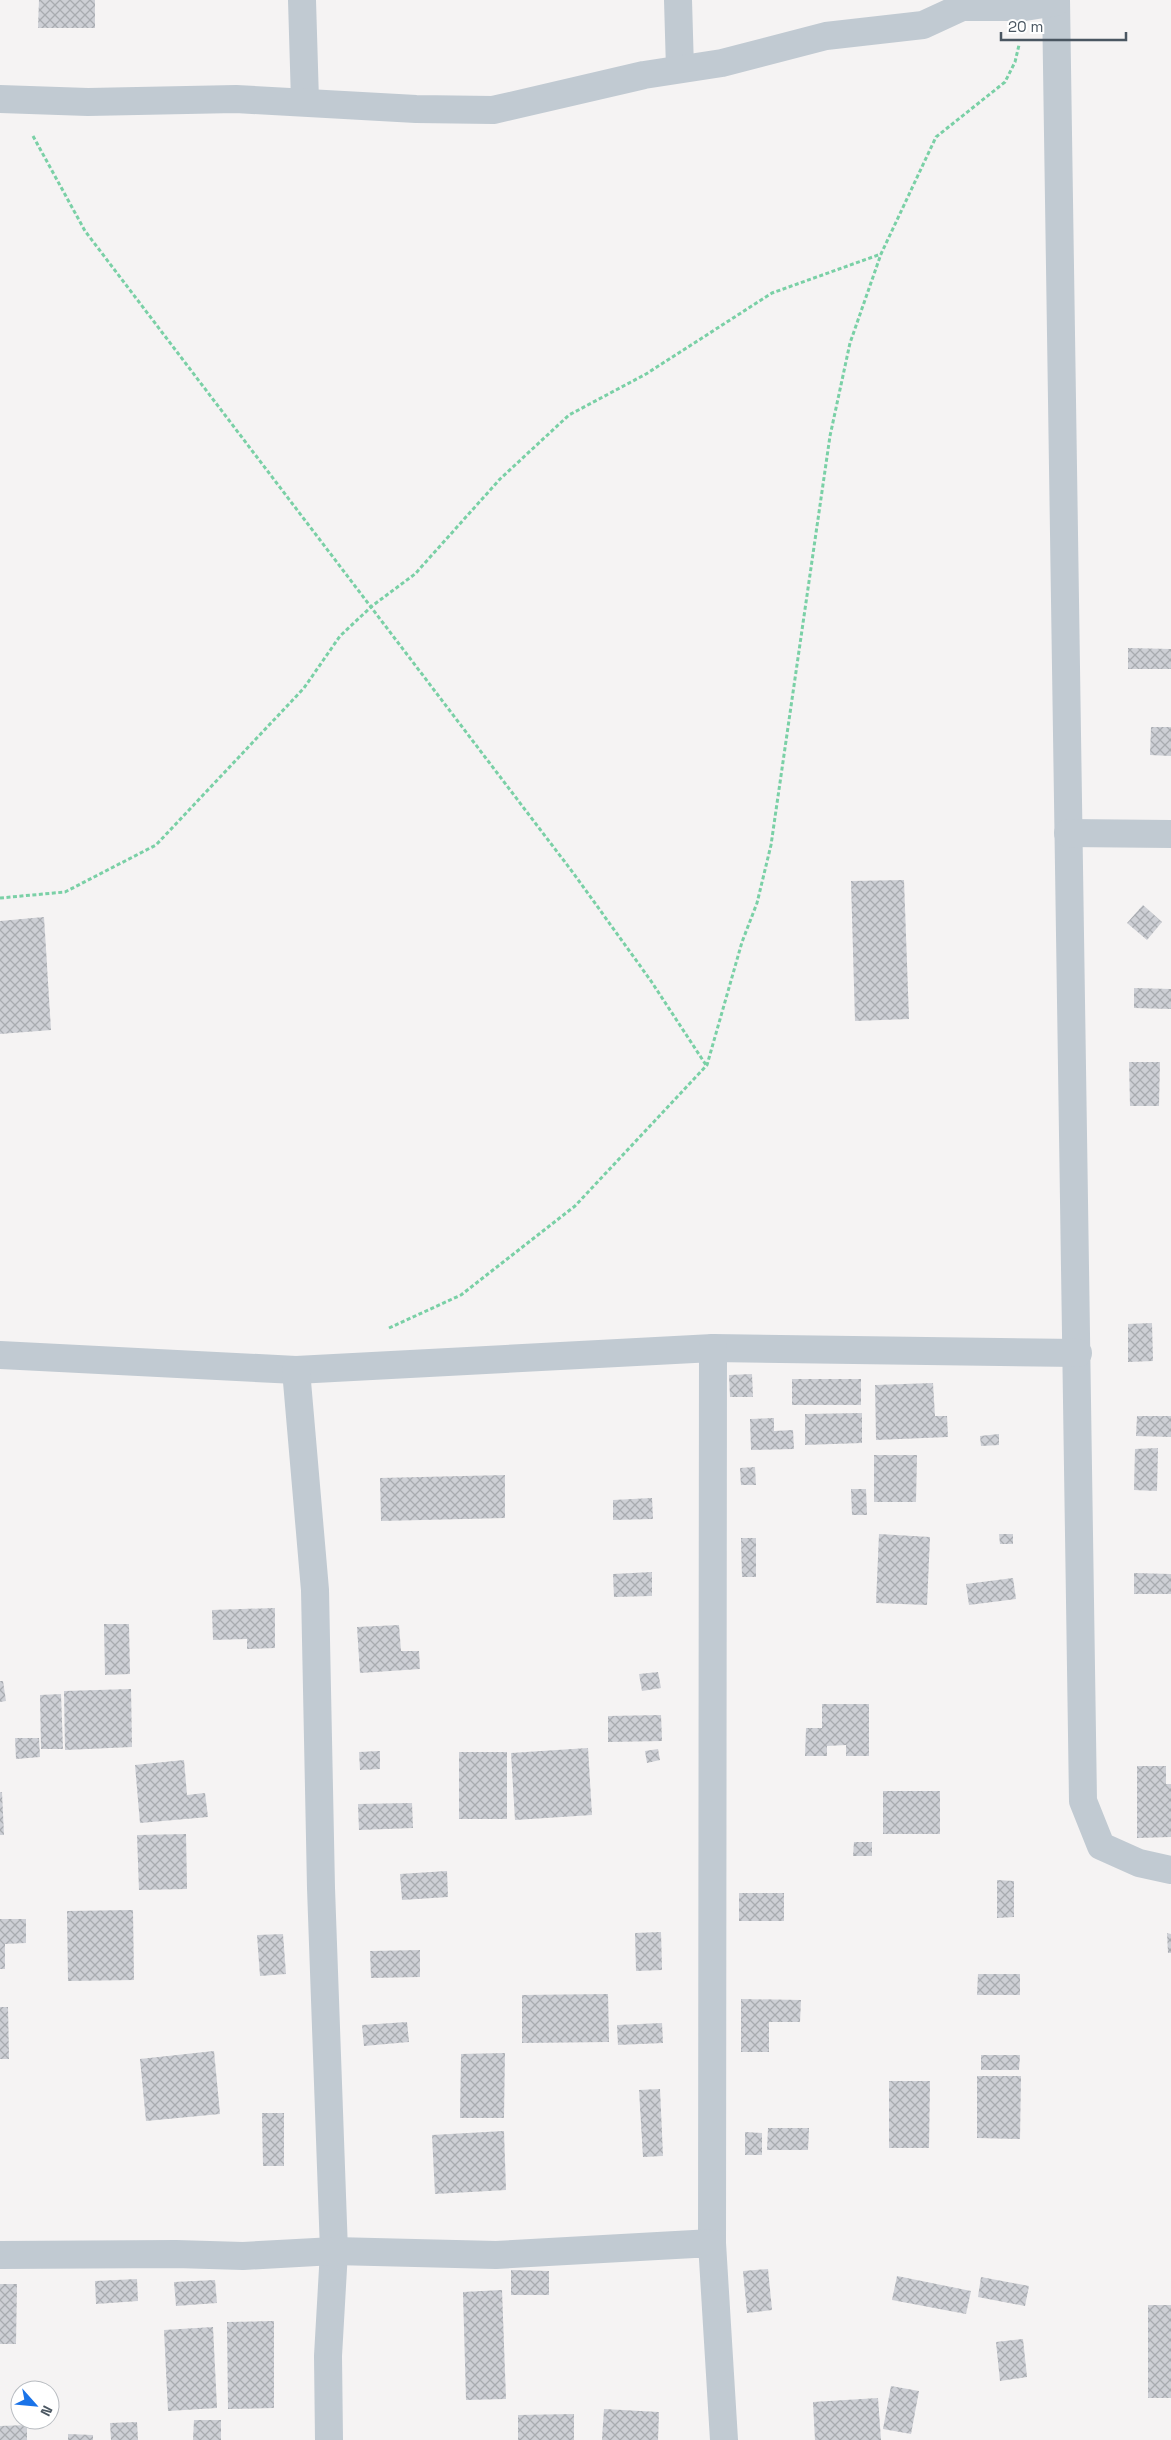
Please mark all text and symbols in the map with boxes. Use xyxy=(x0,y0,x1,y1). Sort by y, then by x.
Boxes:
scale bar xyxy=(1001,10,1126,42)
text: 20 m xyxy=(1008,17,1043,36)
north arrow xyxy=(10,2380,60,2430)
text: N xyxy=(36,2403,57,2419)

